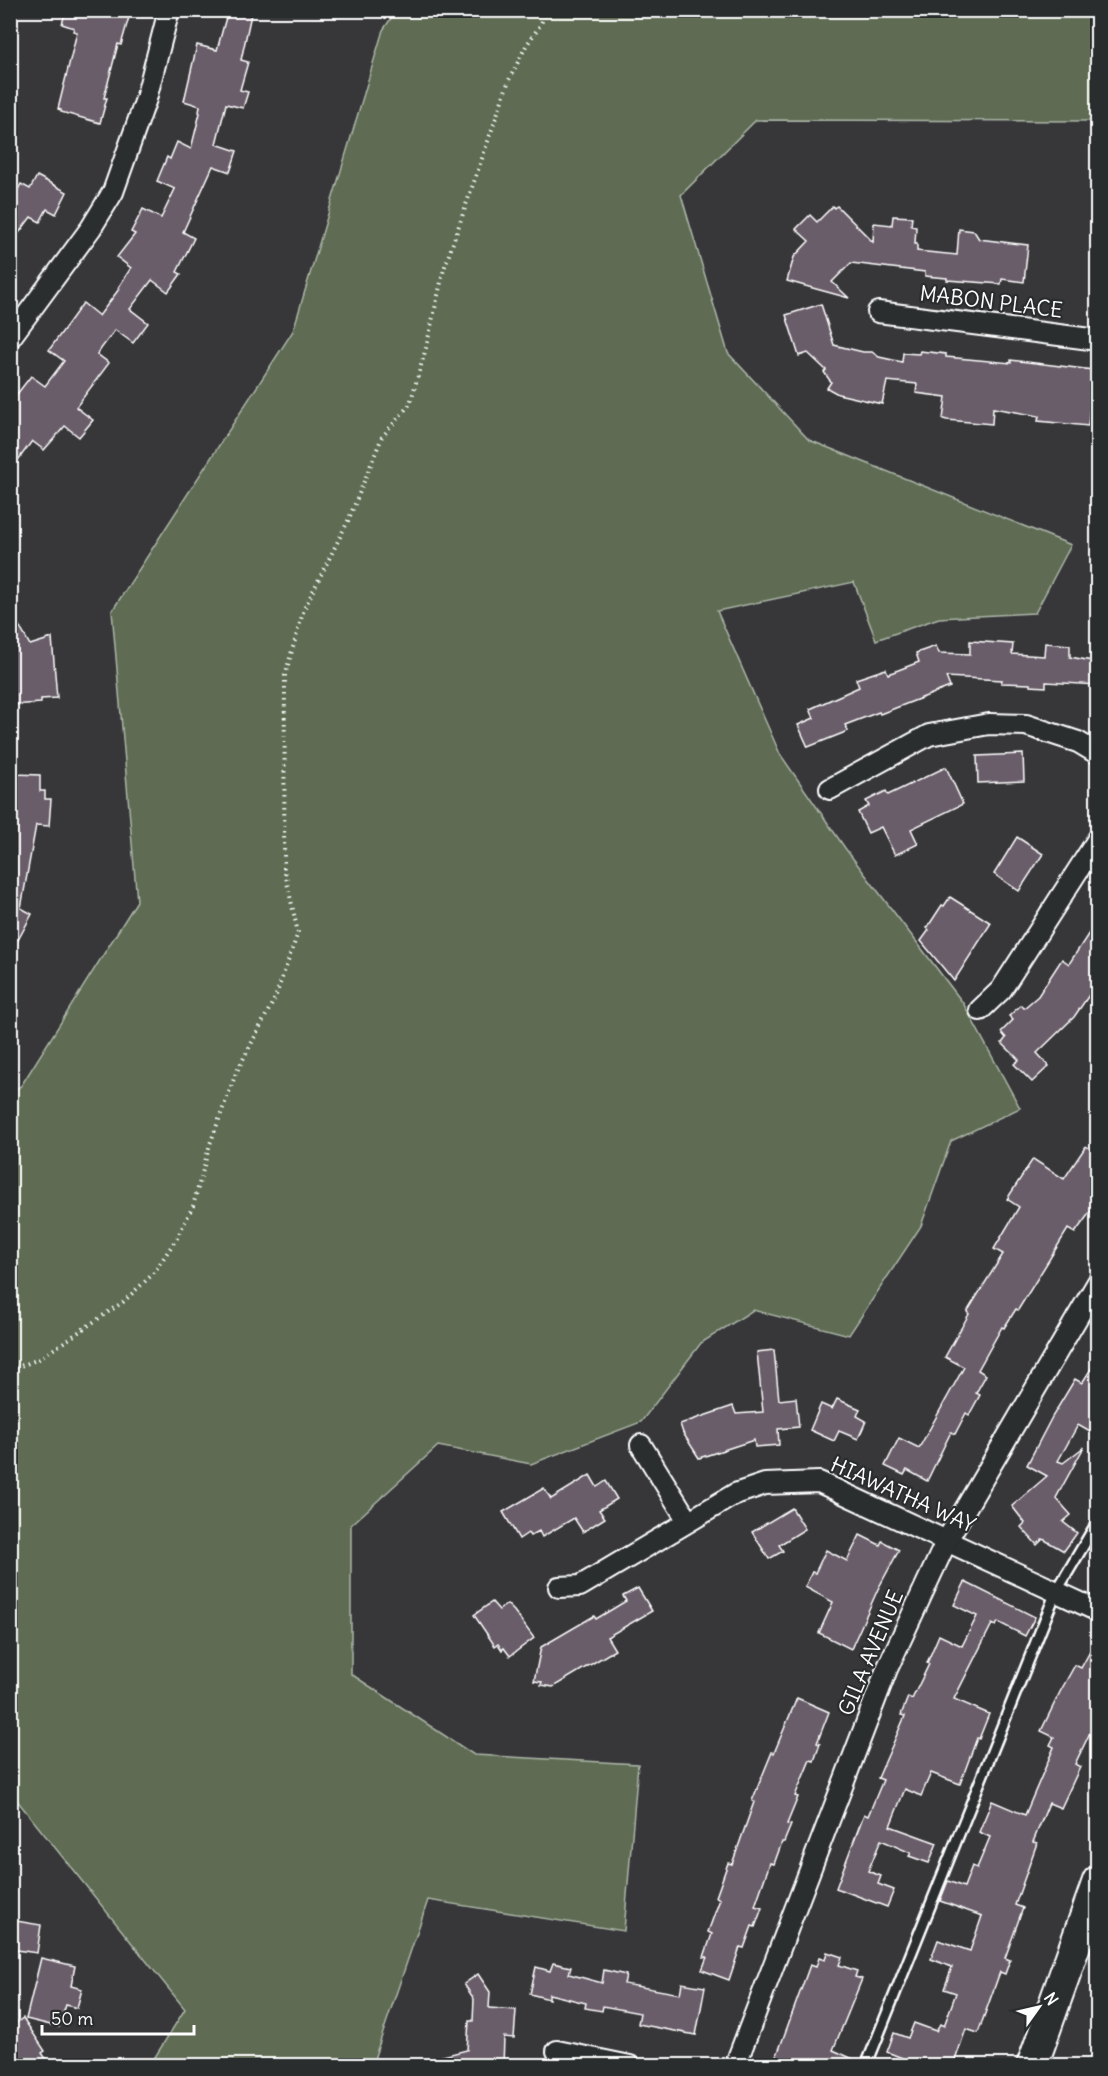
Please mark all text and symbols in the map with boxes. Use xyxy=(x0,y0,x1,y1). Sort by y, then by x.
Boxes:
street label: MABON PLACE xyxy=(918,279,1064,324)
street label: HIAWATHA WAY xyxy=(827,1451,980,1539)
street label: GILA AVENUE xyxy=(832,1586,909,1720)
north arrow xyxy=(1009,1977,1069,2037)
text: N xyxy=(1040,1988,1063,2009)
scale bar xyxy=(42,1998,194,2036)
text: 50 m xyxy=(51,2007,93,2030)

